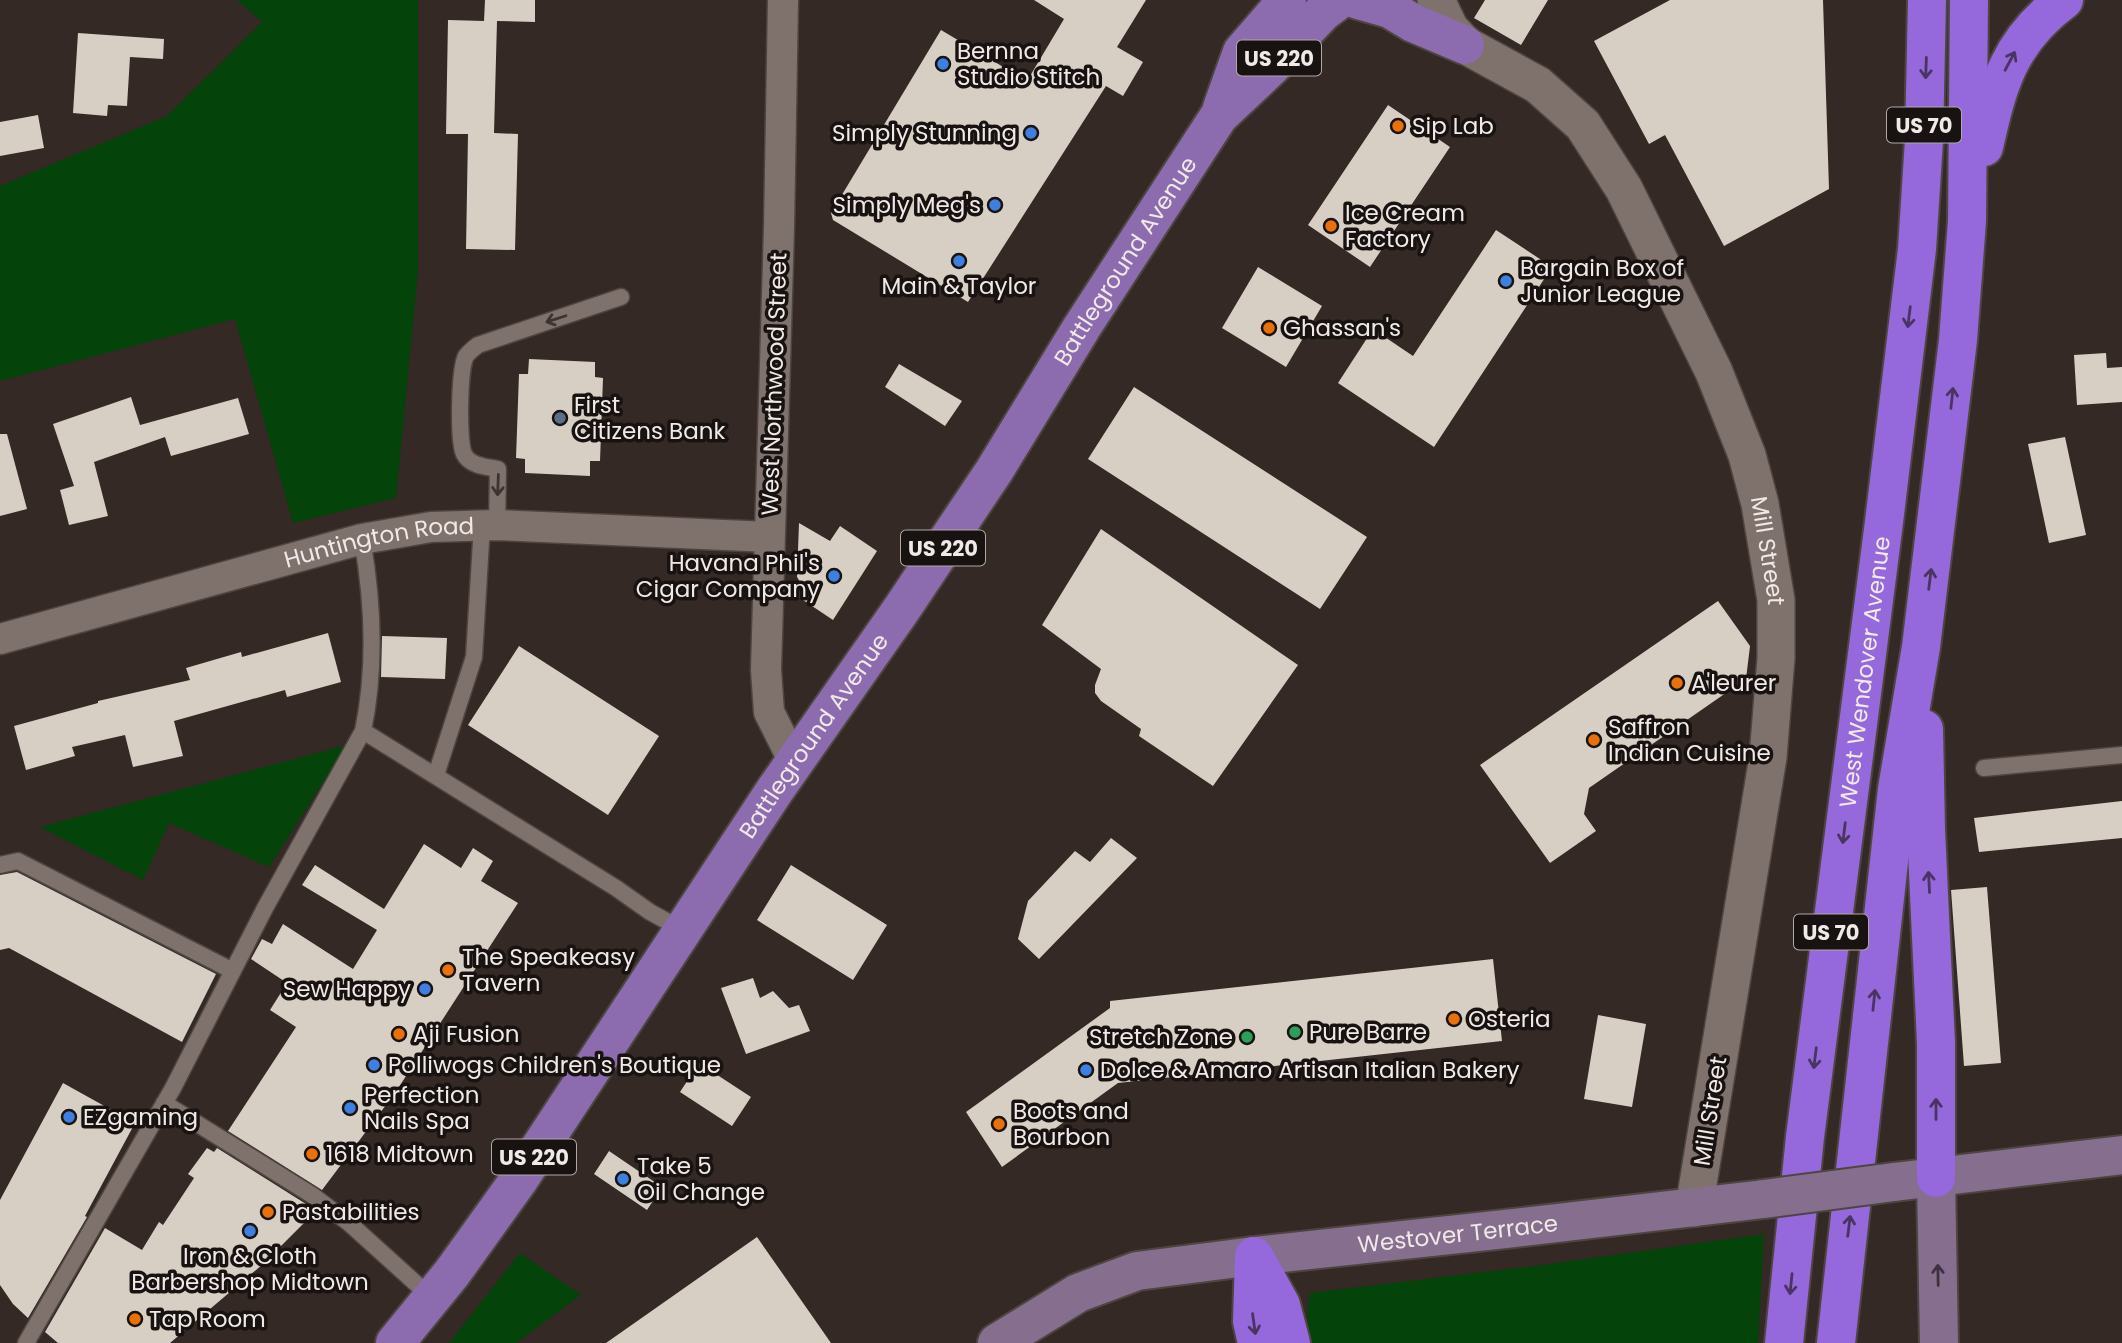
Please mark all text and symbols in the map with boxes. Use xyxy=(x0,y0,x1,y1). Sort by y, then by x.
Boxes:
place label: Bernna Studio Stitch xyxy=(957,35,1100,93)
road number: US 220 xyxy=(1237,41,1321,76)
one-way arrow xyxy=(2004,51,2018,72)
marker: Bernna Studio Stitch xyxy=(935,56,951,72)
one-way arrow xyxy=(1919,56,1932,79)
road number: US 70 xyxy=(1887,108,1961,142)
place label: Sip Lab xyxy=(1412,110,1494,142)
place label: Simply Stunning xyxy=(832,117,1017,149)
marker: Sip Lab xyxy=(1390,118,1406,134)
marker: Simply Stunning xyxy=(1023,125,1039,141)
street label: Battleground Avenue xyxy=(1046,150,1205,372)
place label: Simply Meg's xyxy=(833,189,981,221)
marker: Simply Meg's xyxy=(987,197,1003,213)
place label: Ice Cream Factory xyxy=(1345,197,1465,255)
marker: Ice Cream Factory xyxy=(1323,218,1339,234)
street label: West Northwood Street xyxy=(753,252,795,516)
place label: Bargain Box of Junior League xyxy=(1520,252,1684,310)
marker: Main & Taylor xyxy=(951,253,967,269)
place label: Main & Taylor xyxy=(882,270,1036,302)
marker: Bargain Box of Junior League xyxy=(1498,273,1514,289)
one-way arrow xyxy=(1902,305,1915,328)
place label: Ghassan's xyxy=(1283,312,1401,344)
one-way arrow xyxy=(545,313,567,326)
marker: Ghassan's xyxy=(1261,320,1277,336)
one-way arrow xyxy=(1945,387,1958,410)
place label: First Citizens Bank xyxy=(574,389,725,447)
marker: First Citizens Bank xyxy=(552,410,568,426)
one-way arrow xyxy=(491,473,505,496)
street label: Mill Street xyxy=(1743,494,1792,605)
street label: Huntington Road xyxy=(280,510,475,576)
road number: US 220 xyxy=(901,530,985,566)
street label: West Wendover Avenue xyxy=(1831,534,1898,809)
place label: Havana Phil's Cigar Company xyxy=(636,547,820,605)
marker: Havana Phil's Cigar Company xyxy=(826,568,842,584)
one-way arrow xyxy=(1924,568,1937,591)
street label: Battleground Avenue xyxy=(732,627,896,845)
place label: A'leurer xyxy=(1691,667,1776,699)
marker: A'leurer xyxy=(1669,675,1685,691)
place label: Saffron Indian Cuisine xyxy=(1608,711,1771,769)
marker: Saffron Indian Cuisine xyxy=(1586,732,1602,748)
one-way arrow xyxy=(1837,821,1850,843)
one-way arrow xyxy=(1922,871,1935,894)
road number: US 70 xyxy=(1794,914,1868,950)
place label: The Speakeasy Tavern xyxy=(462,941,635,999)
marker: The Speakeasy Tavern xyxy=(440,962,456,978)
place label: Sew Happy xyxy=(283,973,411,1005)
marker: Sew Happy xyxy=(417,981,433,997)
one-way arrow xyxy=(1868,990,1881,1012)
place label: Osteria xyxy=(1468,1003,1551,1035)
marker: Osteria xyxy=(1446,1011,1462,1027)
place label: Pure Barre xyxy=(1309,1016,1427,1048)
place label: Aji Fusion xyxy=(413,1018,519,1050)
place label: Stretch Zone xyxy=(1089,1021,1233,1053)
marker: Pure Barre xyxy=(1287,1024,1303,1040)
marker: Aji Fusion xyxy=(391,1026,407,1042)
marker: Stretch Zone xyxy=(1239,1029,1255,1045)
one-way arrow xyxy=(1808,1046,1821,1069)
place label: Polliwogs Children's Boutique xyxy=(388,1049,721,1081)
place label: Dolce & Amaro Artisan Italian Bakery xyxy=(1100,1054,1519,1086)
street label: Mill Street xyxy=(1686,1054,1734,1168)
marker: Polliwogs Children's Boutique xyxy=(366,1057,382,1073)
marker: Dolce & Amaro Artisan Italian Bakery xyxy=(1078,1062,1094,1078)
place label: Perfection Nails Spa xyxy=(364,1079,479,1137)
place label: Boots and Bourbon xyxy=(1013,1095,1129,1153)
one-way arrow xyxy=(1929,1098,1943,1121)
marker: Perfection Nails Spa xyxy=(342,1100,358,1116)
place label: EZgaming xyxy=(83,1101,198,1133)
marker: EZgaming xyxy=(61,1109,77,1125)
marker: Boots and Bourbon xyxy=(991,1116,1007,1132)
place label: 1618 Midtown xyxy=(326,1138,474,1170)
road number: US 220 xyxy=(492,1140,576,1174)
marker: 1618 Midtown xyxy=(304,1146,320,1162)
place label: Take 5 Oil Change xyxy=(637,1150,765,1208)
marker: Take 5 Oil Change xyxy=(615,1171,631,1187)
place label: Pastabilities xyxy=(282,1196,420,1228)
marker: Pastabilities xyxy=(260,1204,276,1220)
street label: Westover Terrace xyxy=(1356,1207,1560,1261)
one-way arrow xyxy=(1842,1216,1855,1238)
marker: Iron & Cloth Barbershop Midtown xyxy=(242,1223,258,1239)
place label: Iron & Cloth Barbershop Midtown xyxy=(131,1240,369,1298)
one-way arrow xyxy=(1931,1264,1945,1287)
one-way arrow xyxy=(1784,1273,1797,1295)
place label: Tap Room xyxy=(149,1303,266,1335)
marker: Tap Room xyxy=(127,1311,143,1327)
one-way arrow xyxy=(1248,1312,1261,1335)

